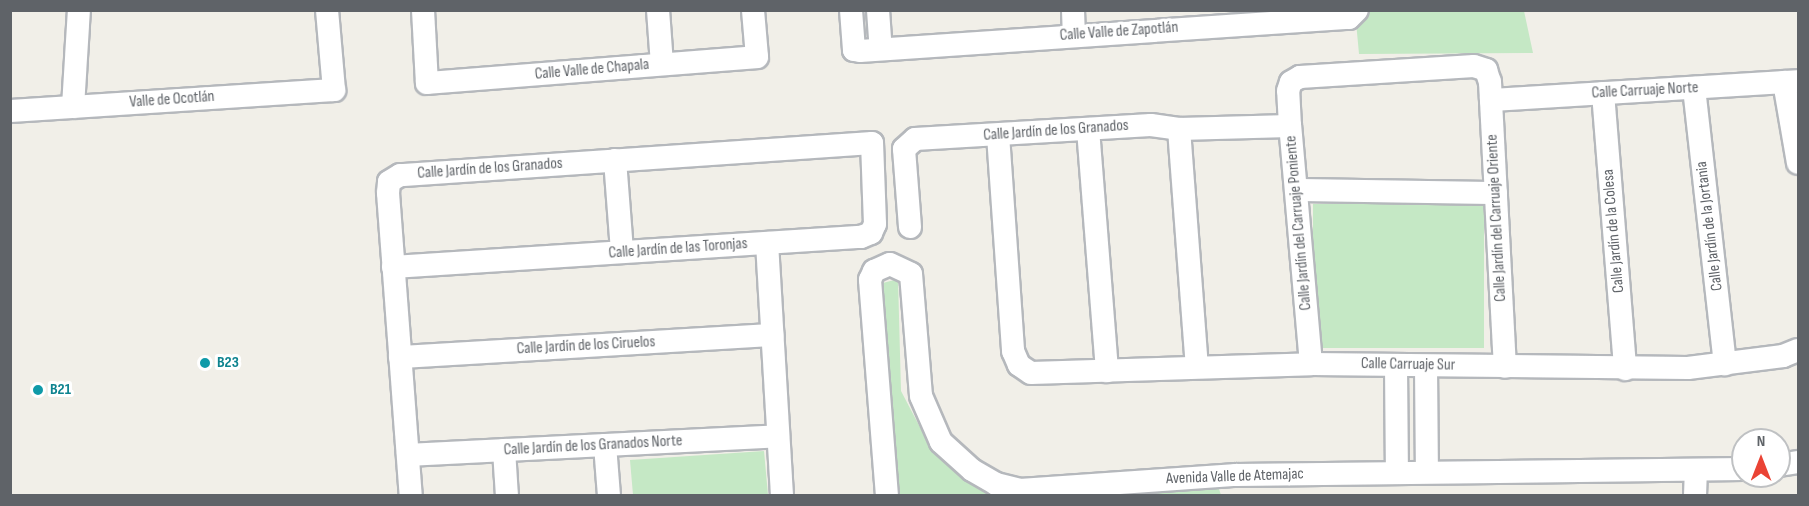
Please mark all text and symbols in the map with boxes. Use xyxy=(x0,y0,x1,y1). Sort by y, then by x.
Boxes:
street label: Calle Valle de Zapotlán xyxy=(1059,18,1179,46)
street label: Calle Valle de Chapala xyxy=(534,55,650,85)
street label: Calle Carruaje Norte xyxy=(1591,79,1699,103)
street label: Valle de Ocotlán xyxy=(129,87,215,113)
street label: Calle Jardín de los Granados xyxy=(983,116,1129,146)
street label: Calle Jardín del Carruaje Oriente xyxy=(1483,134,1511,302)
street label: Calle Jardín del Carruaje Poniente xyxy=(1282,135,1316,311)
street label: Calle Jardín de los Granados xyxy=(417,154,563,184)
street label: Calle Jardín de la Jortania xyxy=(1693,160,1727,292)
street label: Calle Jardín de la Colesa xyxy=(1599,168,1629,294)
street label: Calle Jardín de las Toronjas xyxy=(608,235,748,263)
street label: Calle Jardín de los Ciruelos xyxy=(516,333,656,359)
place label: B23 xyxy=(217,353,239,373)
street label: Calle Carruaje Sur xyxy=(1361,355,1455,375)
marker: B23 xyxy=(198,356,212,370)
place label: B21 xyxy=(50,380,71,400)
marker: B21 xyxy=(31,383,45,397)
north arrow xyxy=(1731,428,1791,488)
street label: Calle Jardín de los Granados Norte xyxy=(503,432,683,460)
text: N xyxy=(1757,432,1765,451)
street label: Avenida Valle de Atemajac xyxy=(1166,465,1304,489)

